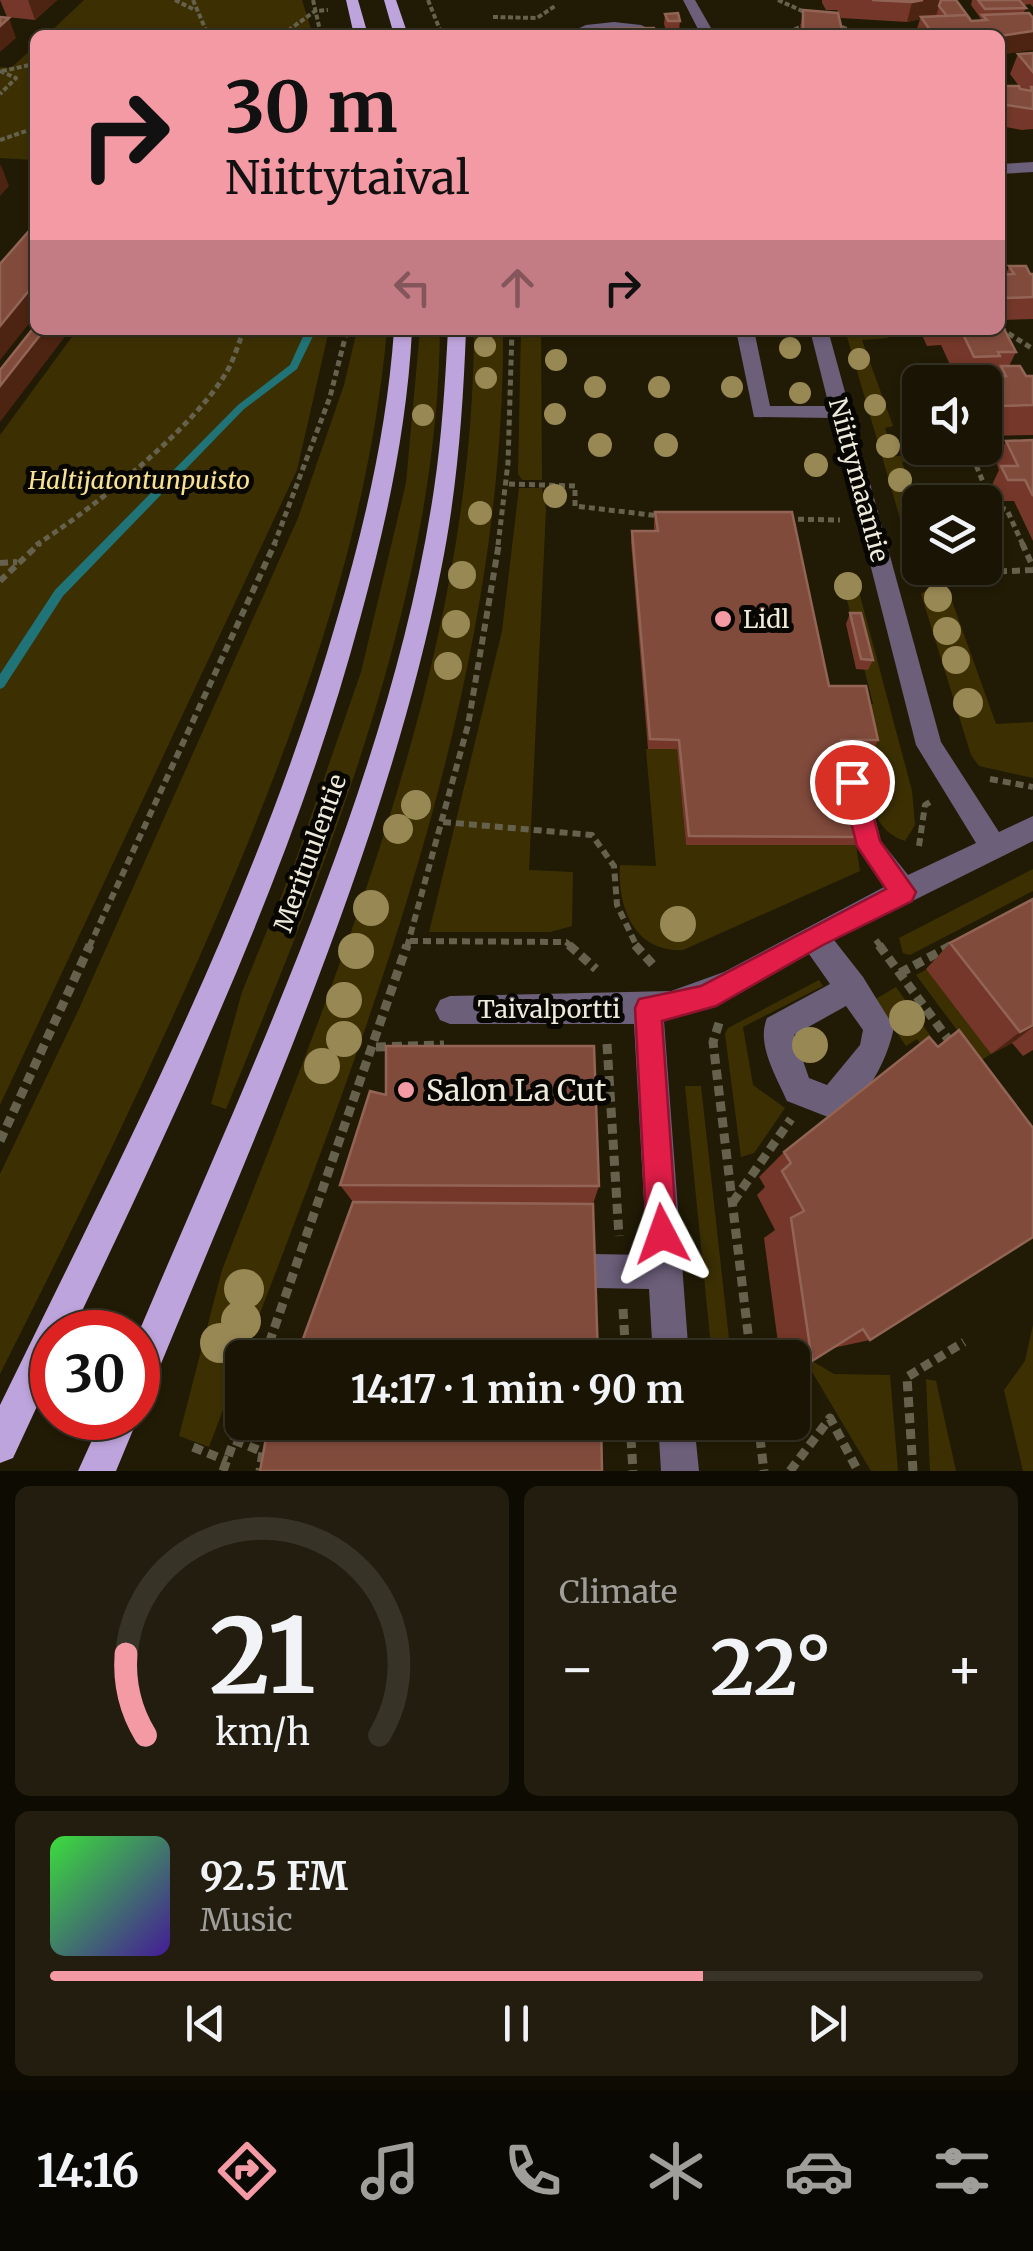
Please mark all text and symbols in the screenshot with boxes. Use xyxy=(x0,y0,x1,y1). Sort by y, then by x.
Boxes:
text: 30 m xyxy=(225,63,398,151)
icon: right xyxy=(60,70,190,200)
text: Niittytaival xyxy=(225,150,470,206)
icon: left xyxy=(385,260,440,315)
icon: ahead xyxy=(490,260,545,315)
icon: right xyxy=(595,260,650,315)
map controls xyxy=(902,365,1002,585)
button: sound xyxy=(902,365,1002,465)
street label: Niittymaantie xyxy=(822,395,896,565)
park label: Haltijatontunpuisto xyxy=(27,464,250,496)
button: layers xyxy=(902,485,1002,585)
place label: Lidl xyxy=(743,603,790,635)
marker: Lidl xyxy=(712,608,734,630)
pin xyxy=(810,740,895,825)
icon: arrive xyxy=(825,755,880,810)
street label: Merituulentie xyxy=(267,770,353,936)
street label: Taivalportti xyxy=(478,993,620,1025)
place label: Salon La Cut xyxy=(426,1071,607,1109)
marker: Salon La Cut xyxy=(395,1079,417,1101)
position arrow xyxy=(610,1182,714,1286)
speed limit sign: 30 xyxy=(30,1310,160,1440)
text: 14:17 · 1 min · 90 m xyxy=(351,1366,684,1413)
text: Climate xyxy=(559,1572,677,1612)
text: 21 xyxy=(209,1591,315,1721)
text: 22° xyxy=(710,1621,832,1715)
text: − xyxy=(559,1634,596,1703)
text: + xyxy=(946,1634,983,1703)
text: km/h xyxy=(215,1710,309,1755)
text: 92.5 FM xyxy=(200,1853,348,1900)
text: Music xyxy=(200,1900,293,1940)
icon: previous xyxy=(178,1996,233,2051)
icon: pause xyxy=(489,1996,544,2051)
icon: next xyxy=(800,1996,855,2051)
icon: directions xyxy=(212,2136,282,2206)
icon: music xyxy=(355,2136,425,2206)
icon: phone xyxy=(498,2136,568,2206)
icon: climate xyxy=(641,2136,711,2206)
icon: car xyxy=(784,2136,854,2206)
icon: filters xyxy=(927,2136,997,2206)
text: 14:16 xyxy=(36,2143,139,2199)

